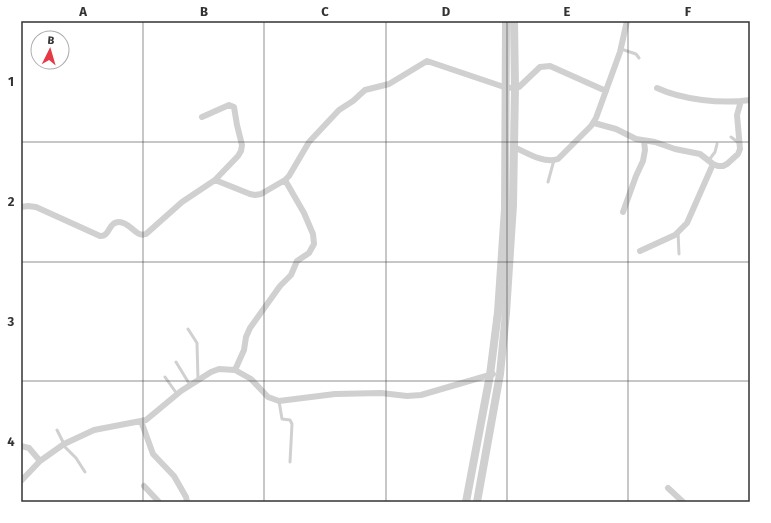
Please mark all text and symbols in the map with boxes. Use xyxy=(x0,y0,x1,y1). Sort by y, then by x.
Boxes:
text: A xyxy=(78,4,87,19)
text: B xyxy=(200,4,208,19)
text: C xyxy=(321,4,329,19)
text: D xyxy=(442,4,451,19)
text: E xyxy=(564,4,571,19)
text: F xyxy=(685,4,692,19)
north arrow xyxy=(30,30,70,70)
text: B xyxy=(47,34,55,47)
text: 1 xyxy=(8,74,14,89)
text: 2 xyxy=(8,194,15,209)
text: 3 xyxy=(7,314,15,329)
text: 4 xyxy=(7,434,15,449)

